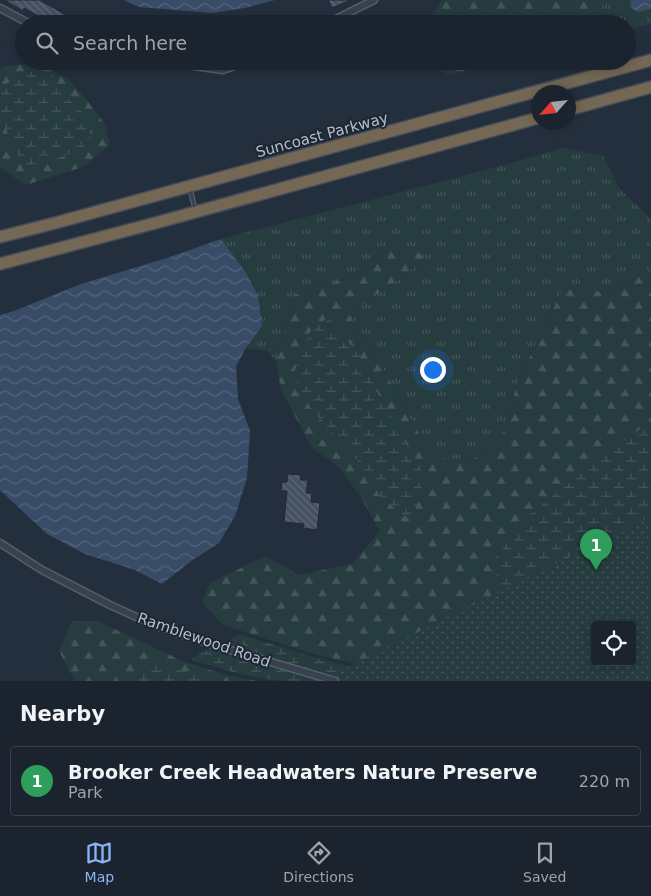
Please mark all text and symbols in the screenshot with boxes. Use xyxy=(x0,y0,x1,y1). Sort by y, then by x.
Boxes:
search box xyxy=(15,15,636,70)
icon: search xyxy=(33,29,61,57)
text: Search here xyxy=(73,32,187,54)
north arrow xyxy=(531,85,576,130)
street label: Suncoast Parkway xyxy=(254,109,390,161)
your location xyxy=(420,357,446,383)
pin: 1 xyxy=(580,529,612,570)
street label: Ramblewood Road xyxy=(135,609,273,671)
map controls xyxy=(591,621,636,666)
button: locate xyxy=(591,621,636,666)
text: Nearby xyxy=(20,702,105,726)
text: Brooker Creek Headwaters Nature Preserve xyxy=(68,761,537,783)
text: 1 xyxy=(31,772,43,791)
text: 220 m xyxy=(579,772,630,791)
text: Park xyxy=(68,783,103,802)
tab: Map xyxy=(85,839,114,885)
tab: Directions xyxy=(283,839,354,885)
tab: Saved xyxy=(523,839,566,885)

